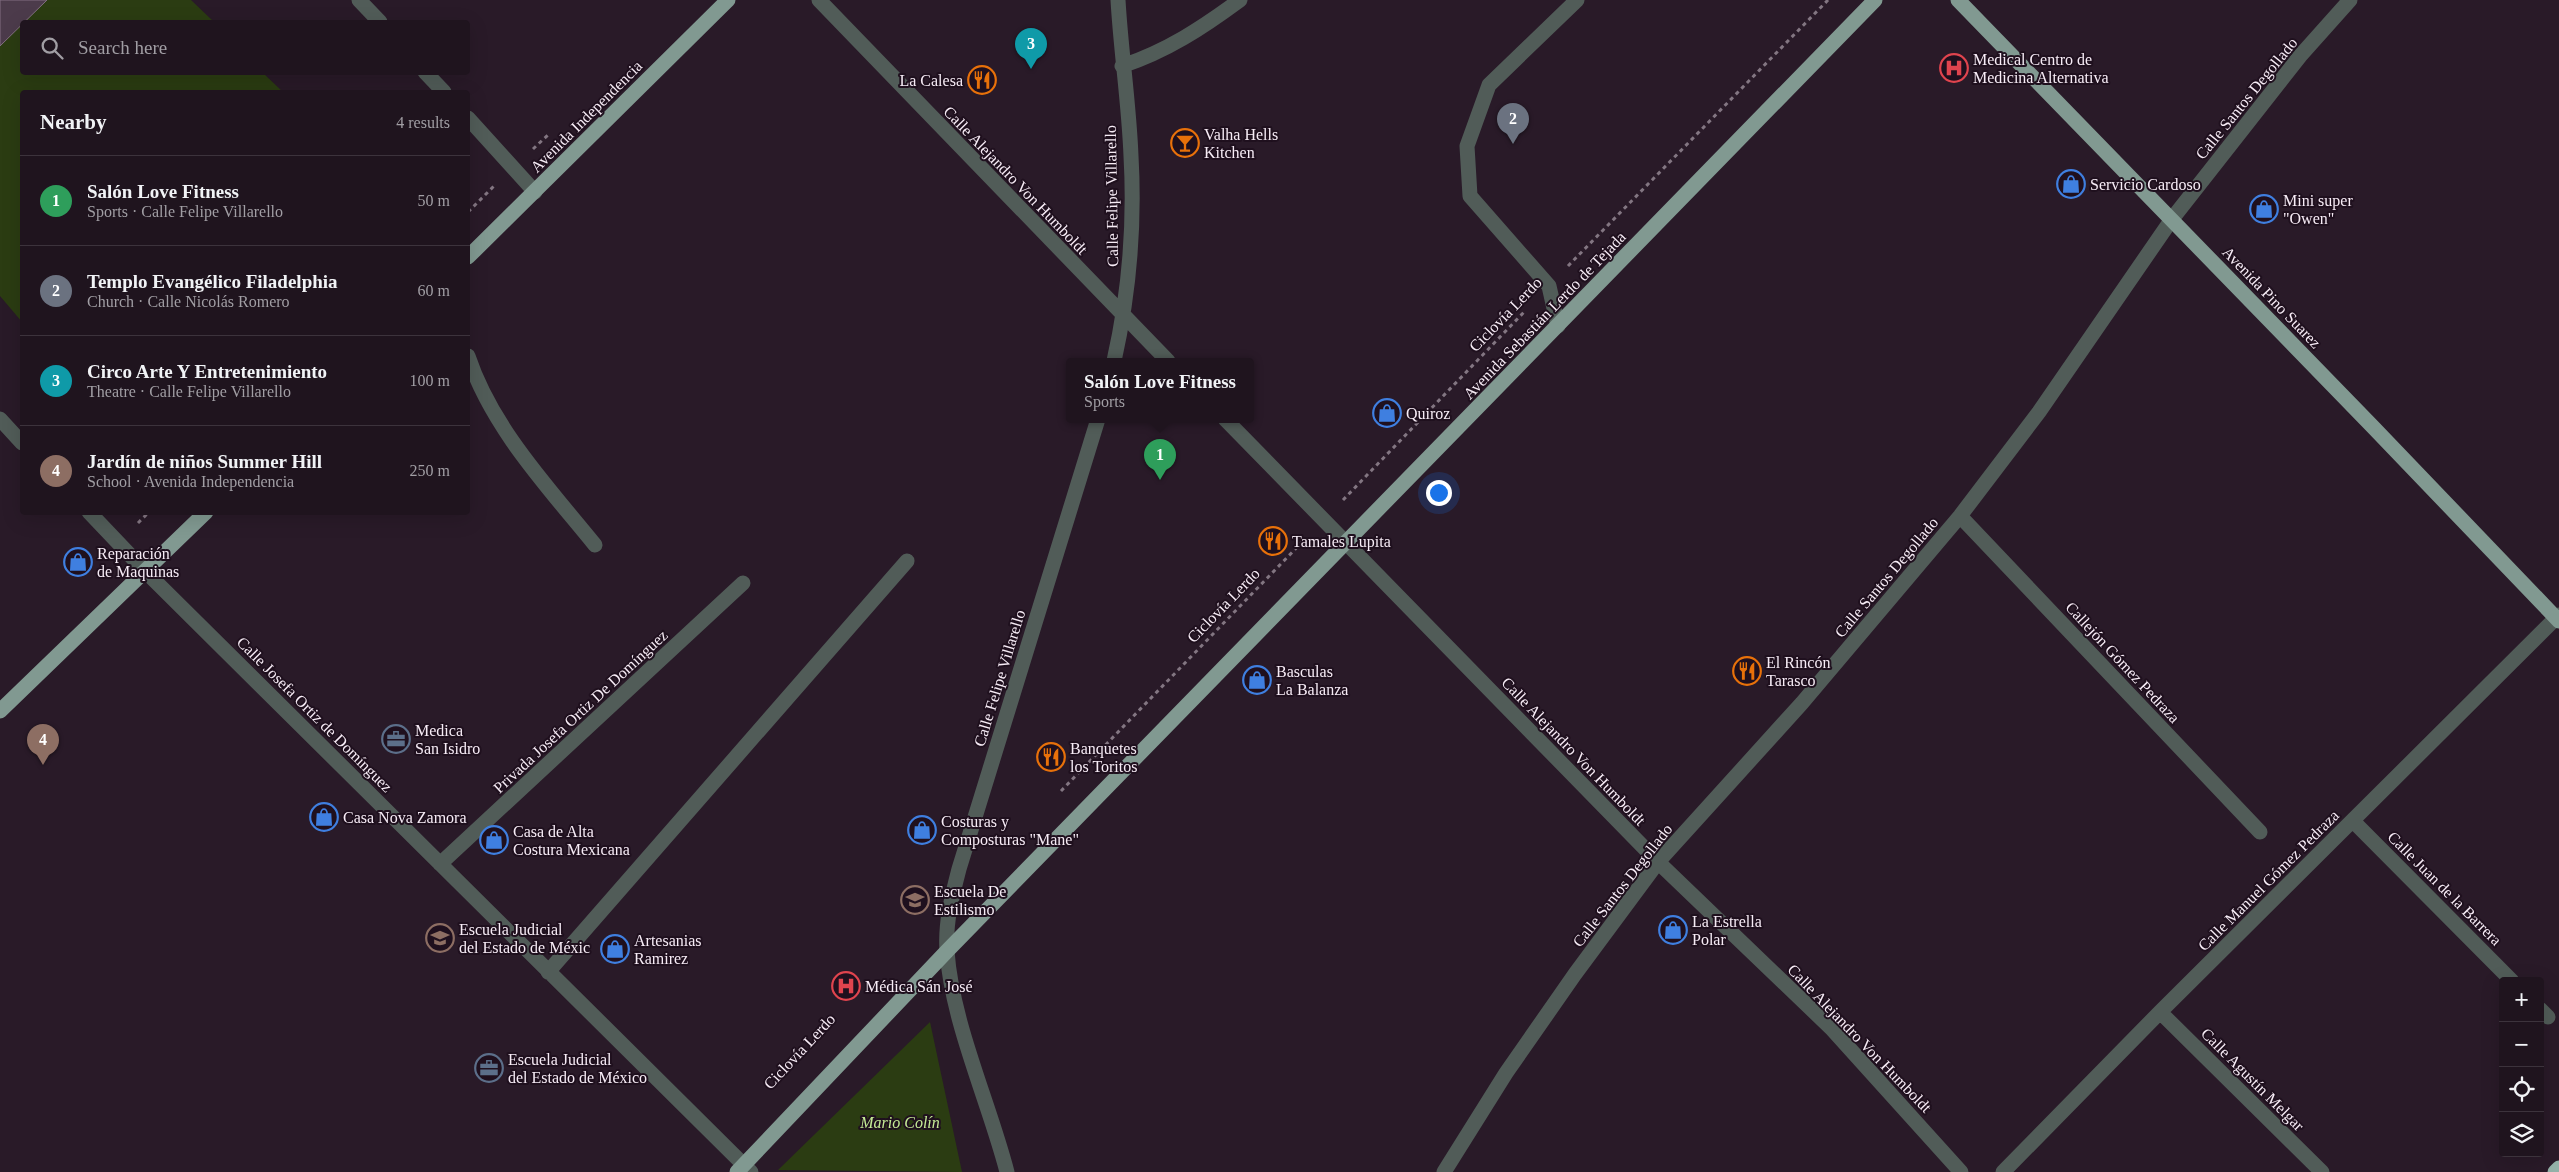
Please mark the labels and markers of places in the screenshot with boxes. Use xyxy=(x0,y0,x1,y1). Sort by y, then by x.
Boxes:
pin: 3 xyxy=(1015,28,1047,69)
place label: Medical Centro de Medicina Alternativa xyxy=(1973,51,2109,86)
hospital icon: Medical Centro de Medicina Alternativa xyxy=(1939,53,1969,83)
restaurant icon: La Calesa xyxy=(967,65,997,95)
place label: La Calesa xyxy=(899,72,963,89)
pin: 2 xyxy=(1497,103,1529,144)
place label: Valha Hells Kitchen xyxy=(1204,126,1278,161)
bar icon: Valha Hells Kitchen xyxy=(1170,128,1200,158)
shop icon: Servicio Cardoso xyxy=(2056,169,2086,199)
place label: Servicio Cardoso xyxy=(2090,176,2201,193)
place label: Mini super "Owen" xyxy=(2283,192,2353,227)
shop icon: Mini super "Owen" xyxy=(2249,194,2279,224)
shop icon: Quiroz xyxy=(1372,398,1402,428)
place label: Quiroz xyxy=(1406,405,1450,422)
pin: 1 xyxy=(1144,439,1176,480)
restaurant icon: Tamales Lupita xyxy=(1258,526,1288,556)
place label: Tamales Lupita xyxy=(1292,533,1391,551)
place label: Reparación de Maquinas xyxy=(97,545,179,581)
shop icon: Reparación de Maquinas xyxy=(63,547,93,577)
place label: El Rincón Tarasco xyxy=(1766,654,1830,689)
restaurant icon: El Rincón Tarasco xyxy=(1732,656,1762,686)
place label: Basculas La Balanza xyxy=(1276,663,1348,698)
shop icon: Basculas La Balanza xyxy=(1242,665,1272,695)
place label: Medica San Isidro xyxy=(415,722,480,757)
pin: 4 xyxy=(27,724,59,765)
office icon: Medica San Isidro xyxy=(381,724,411,754)
place label: Banquetes los Toritos xyxy=(1070,740,1137,775)
restaurant icon: Banquetes los Toritos xyxy=(1036,742,1066,772)
shop icon: Casa Nova Zamora xyxy=(309,802,339,832)
place label: Casa Nova Zamora xyxy=(343,809,467,826)
place label: Costuras y Composturas "Mane" xyxy=(941,813,1079,849)
shop icon: Costuras y Composturas "Mane" xyxy=(907,815,937,845)
place label: Casa de Alta Costura Mexicana xyxy=(513,823,630,858)
shop icon: Casa de Alta Costura Mexicana xyxy=(479,825,509,855)
place label: Escuela De Estilismo xyxy=(934,883,1006,918)
school or university icon: Escuela De Estilismo xyxy=(900,885,930,915)
place label: La Estrella Polar xyxy=(1692,913,1762,948)
shop icon: La Estrella Polar xyxy=(1658,915,1688,945)
place label: Escuela Judicial del Estado de Méxic xyxy=(459,921,590,956)
school or university icon: Escuela Judicial del Estado de Méxic xyxy=(425,923,455,953)
place label: Artesanias Ramirez xyxy=(634,932,702,967)
shop icon: Artesanias Ramirez xyxy=(600,934,630,964)
hospital icon: Médica Sán José xyxy=(831,971,861,1001)
place label: Médica Sán José xyxy=(865,978,973,995)
place label: Escuela Judicial del Estado de México xyxy=(508,1051,647,1086)
office icon: Escuela Judicial del Estado de México xyxy=(474,1053,504,1083)

